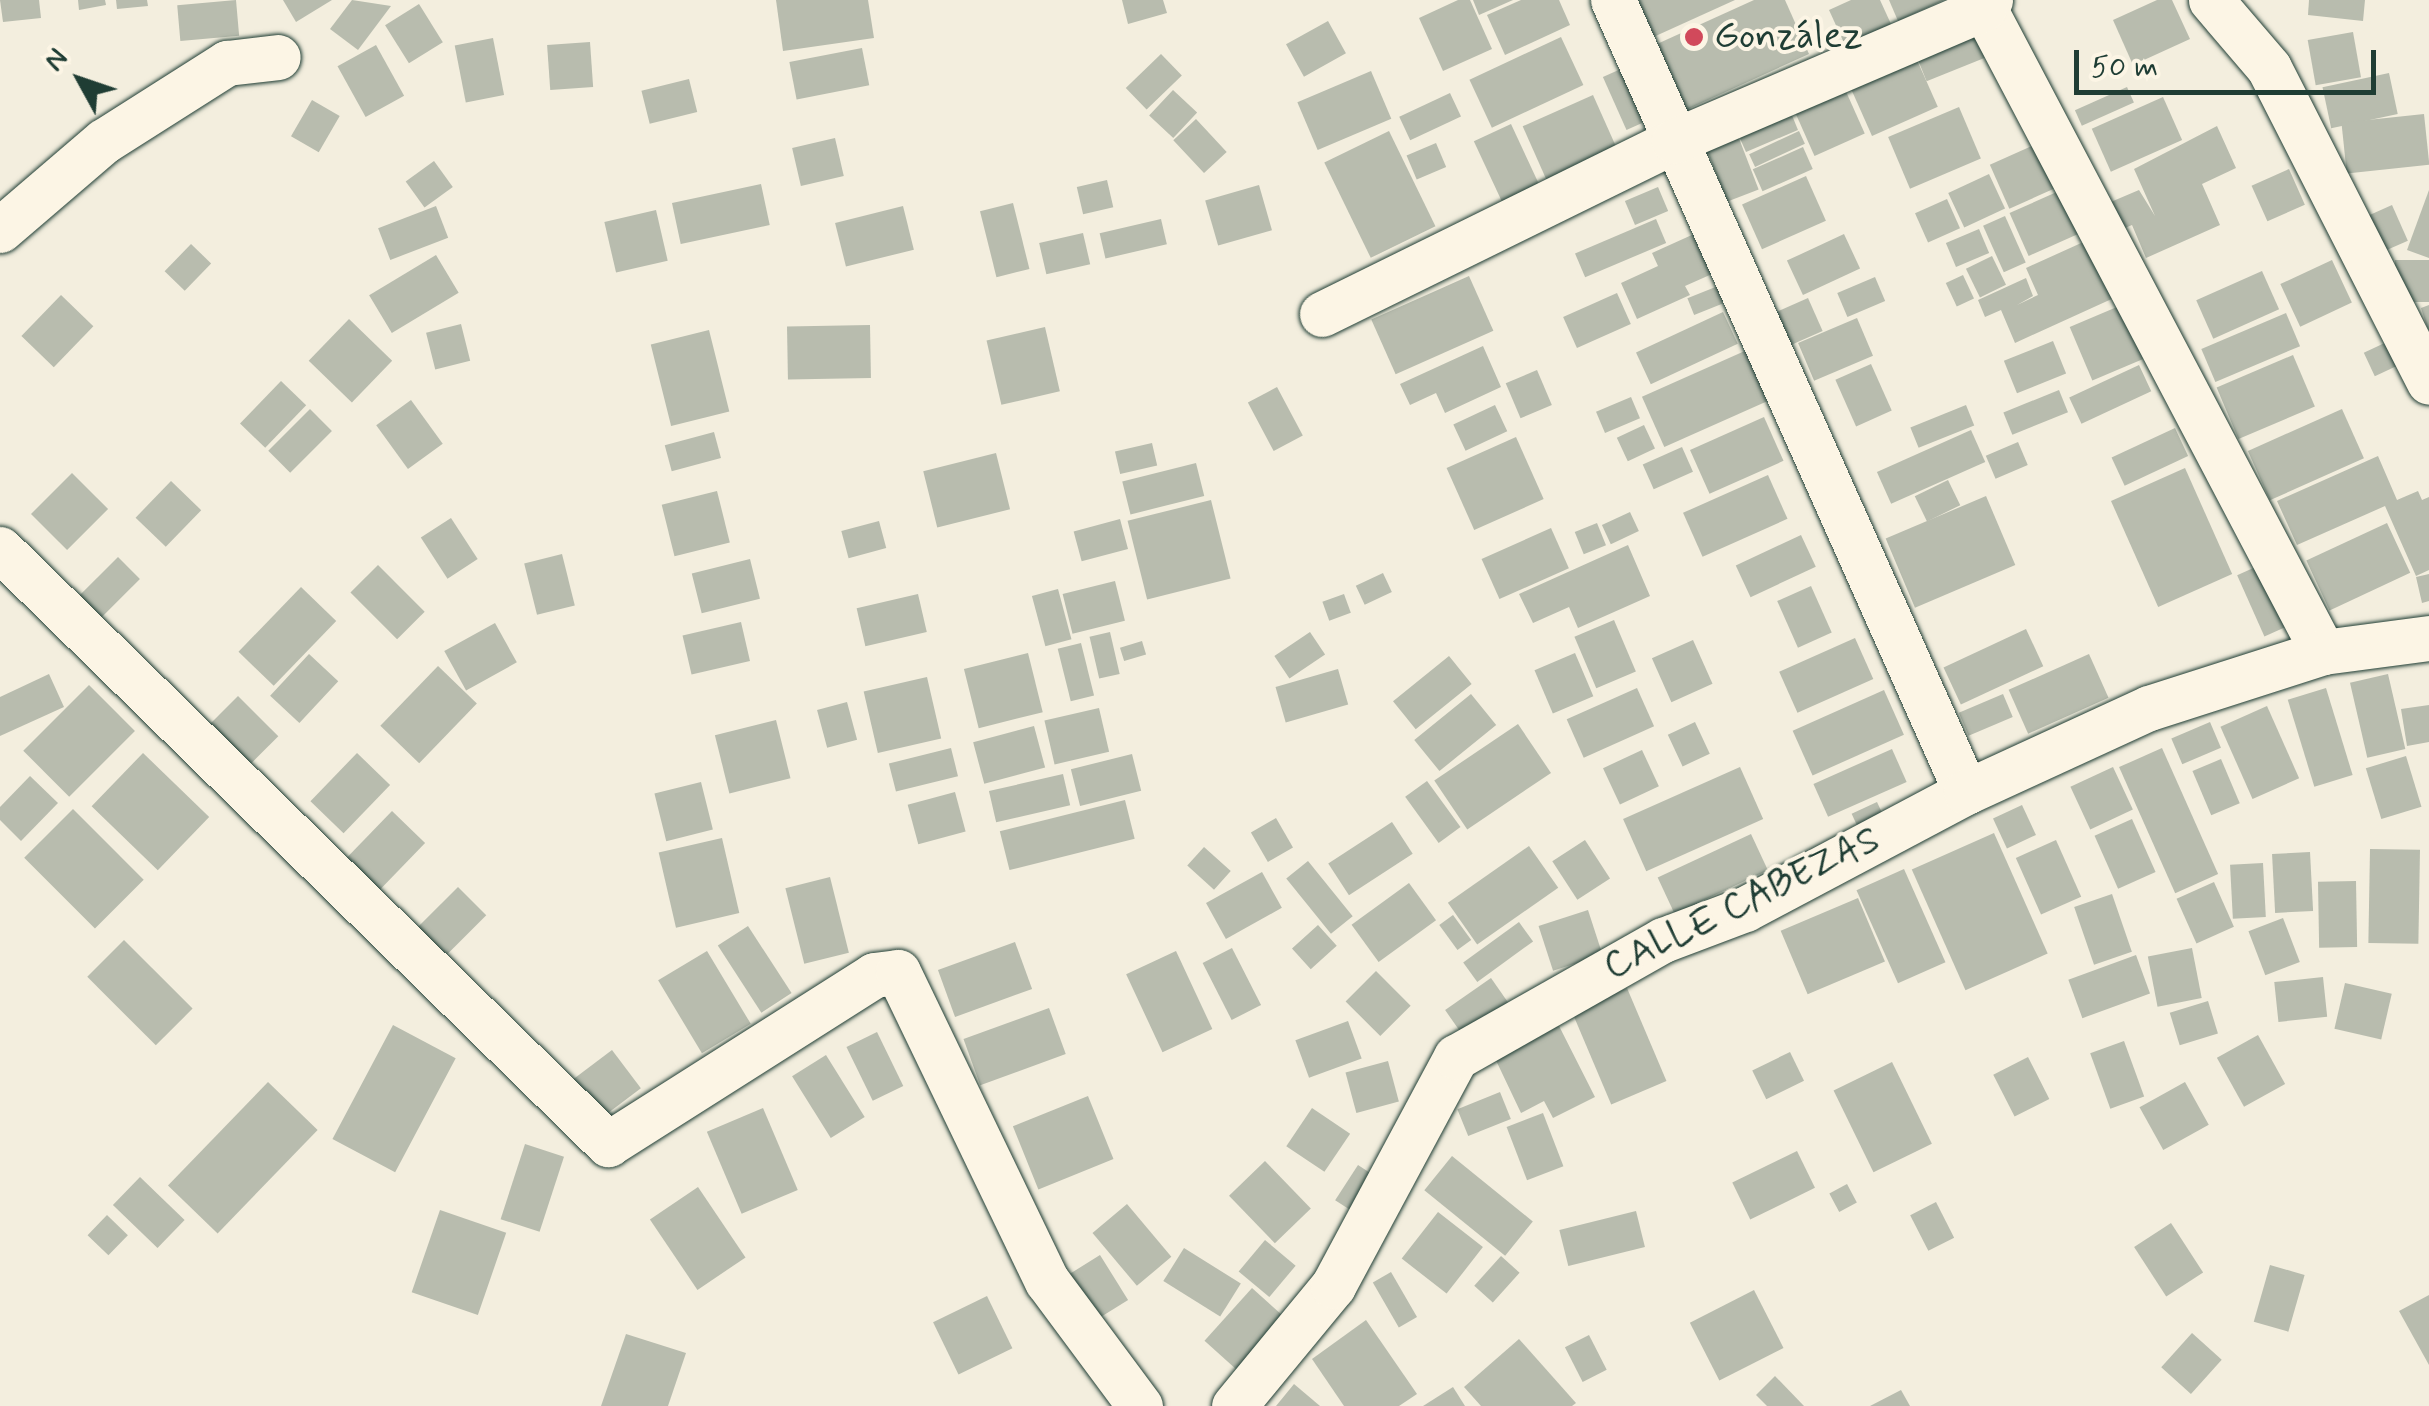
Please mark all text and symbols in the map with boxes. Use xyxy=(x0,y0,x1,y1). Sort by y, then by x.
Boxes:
place label: González xyxy=(1714,14,1863,60)
marker: González xyxy=(1683,26,1705,48)
north arrow xyxy=(30,30,130,130)
scale bar xyxy=(2079,30,2382,92)
text: N xyxy=(36,41,77,79)
text: 50 m xyxy=(2091,48,2158,87)
street label: CALLE CABEZAS xyxy=(1594,816,1890,992)

